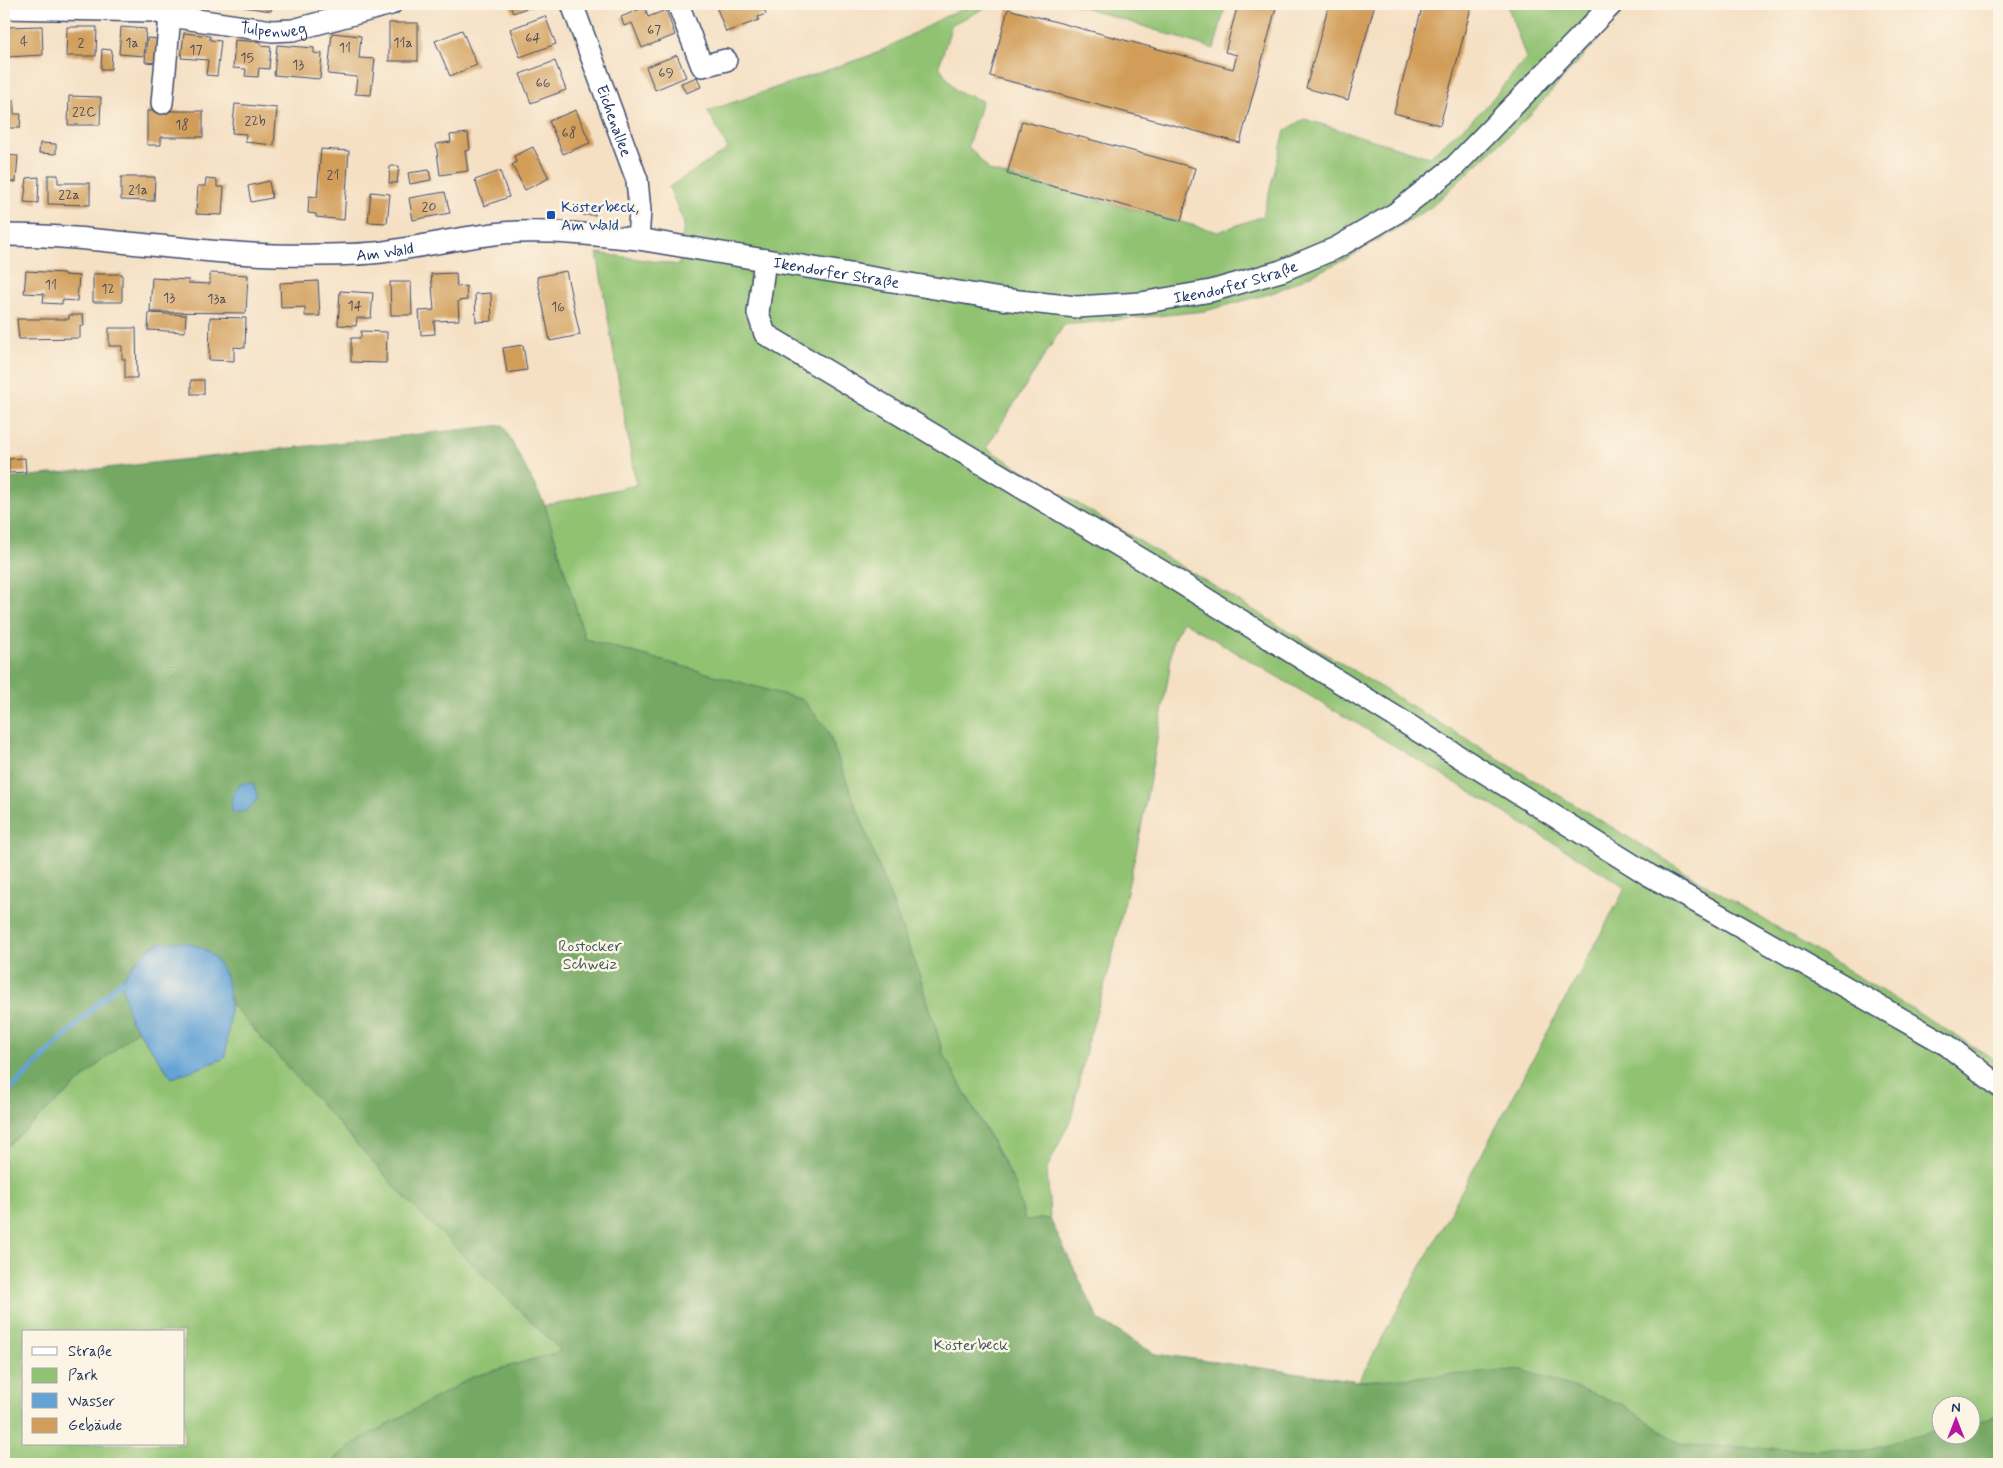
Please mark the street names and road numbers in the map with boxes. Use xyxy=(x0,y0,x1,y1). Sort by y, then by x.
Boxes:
street label: Tulpenweg xyxy=(239,17,309,43)
street label: Eichenallee xyxy=(591,82,636,160)
street label: Am Wald xyxy=(356,238,416,266)
street label: Ikendorfer Straße xyxy=(772,253,901,294)
street label: Ikendorfer Straße xyxy=(1172,256,1301,309)

